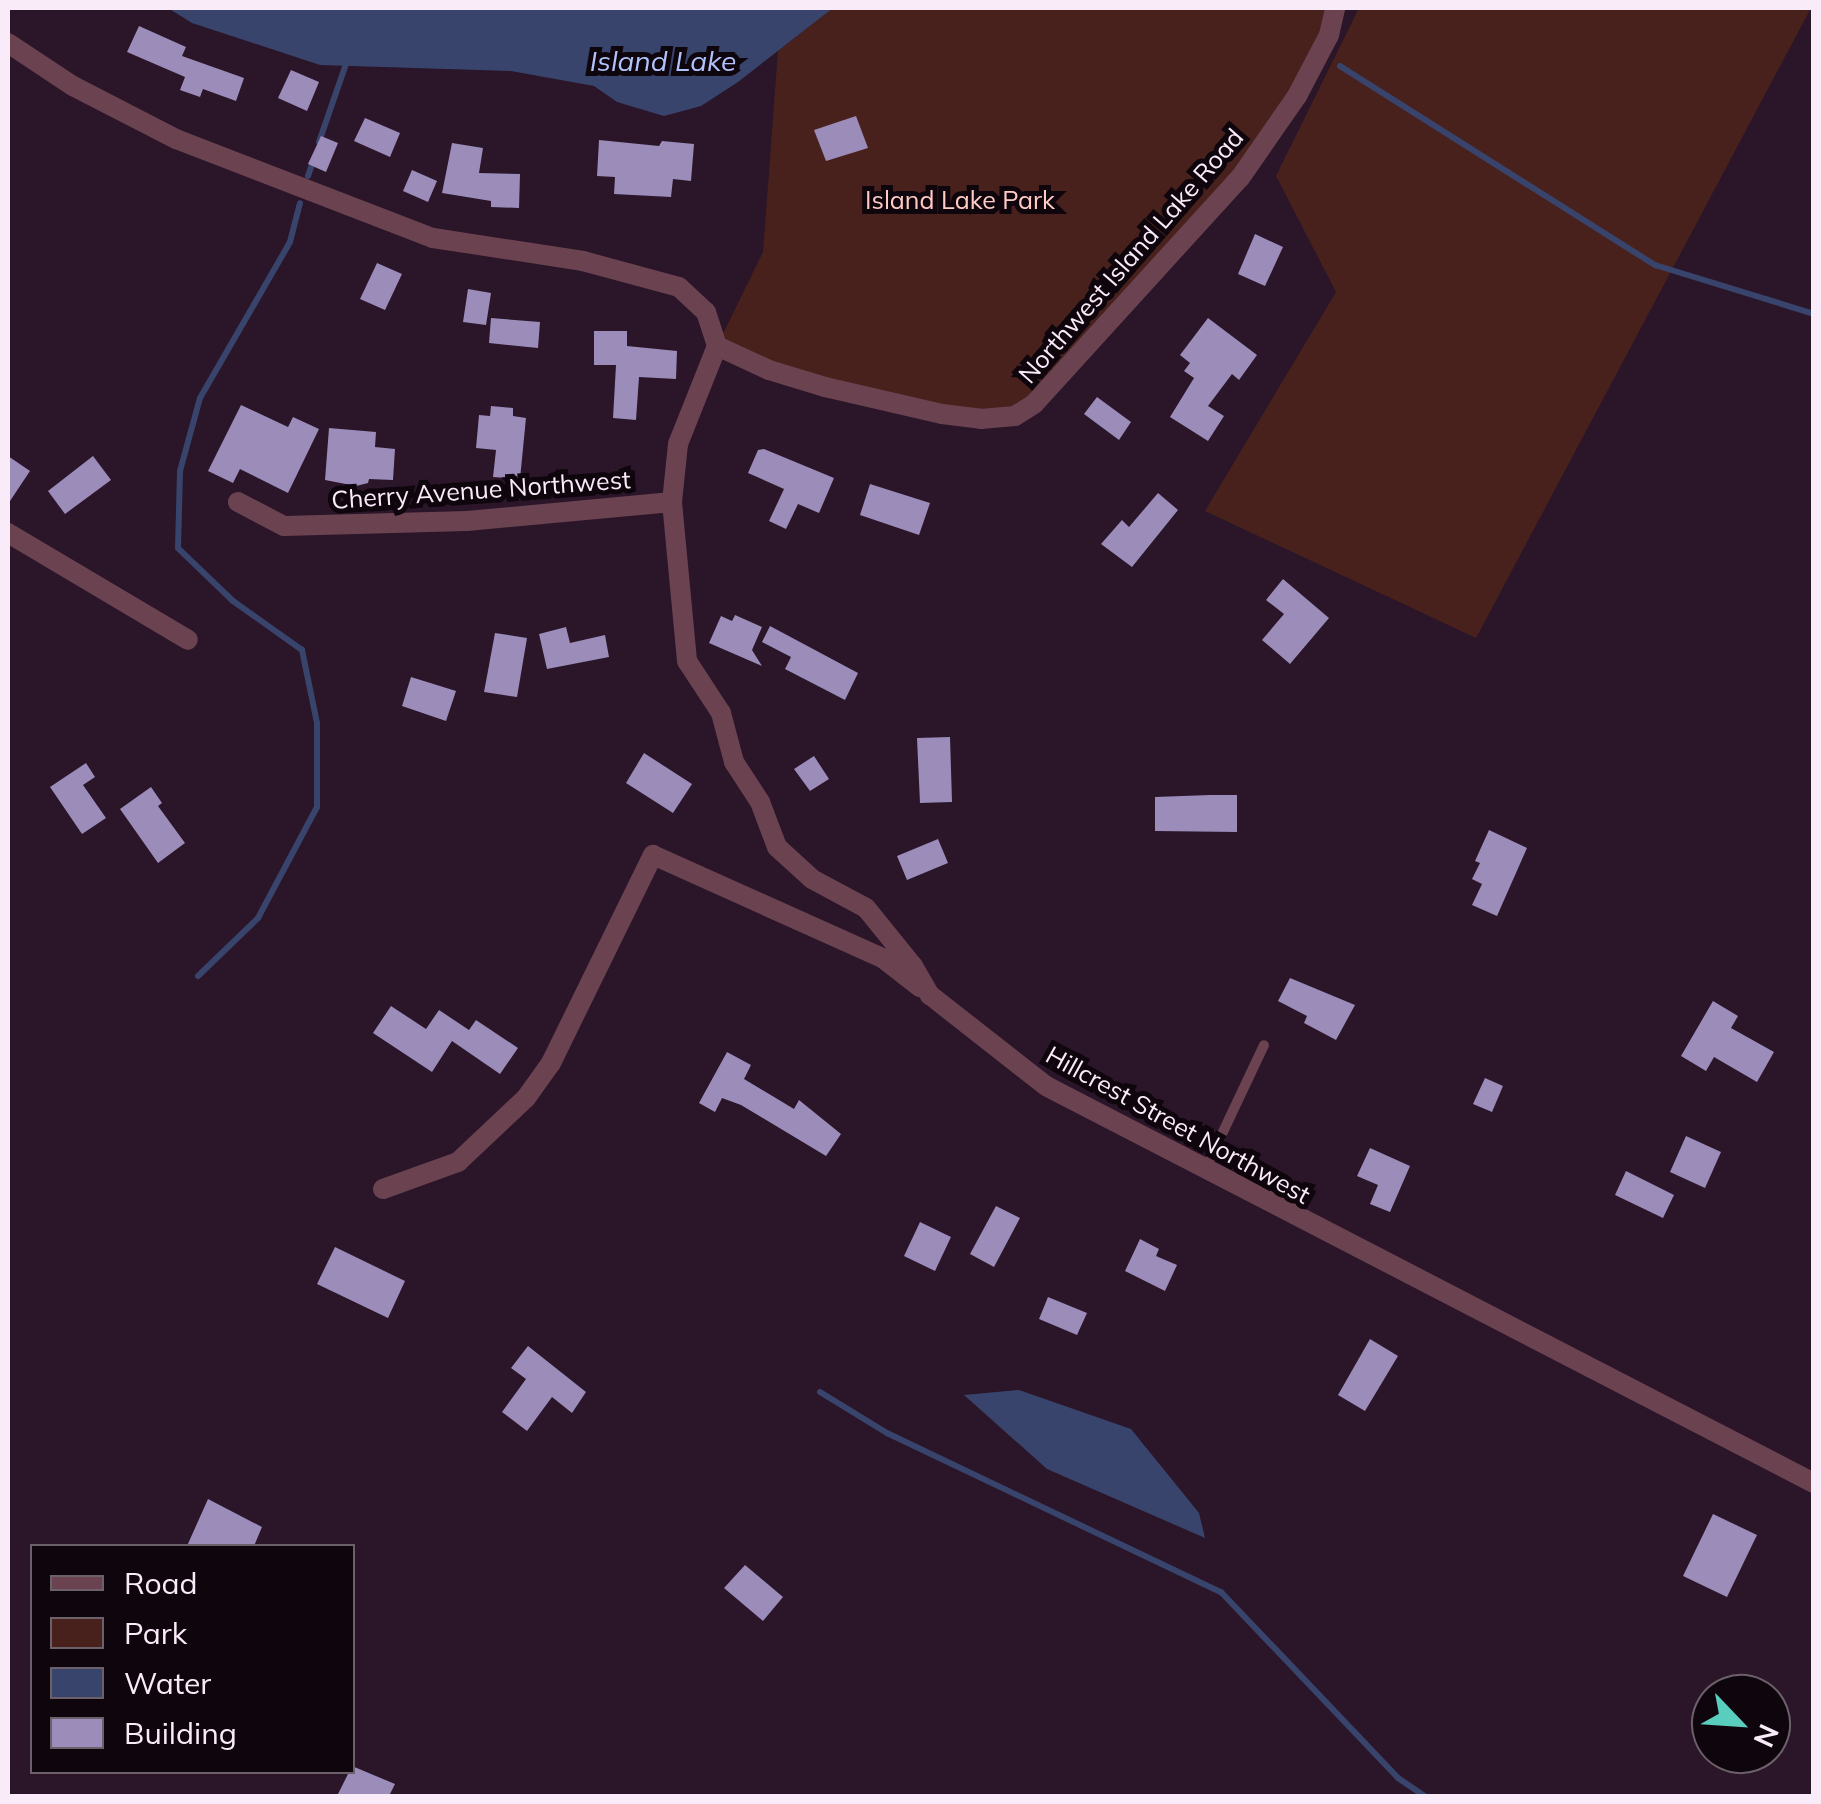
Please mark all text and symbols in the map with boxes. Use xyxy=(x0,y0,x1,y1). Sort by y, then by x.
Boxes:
water label: Island Lake xyxy=(590,44,736,78)
street label: Northwest Island Lake Road xyxy=(1012,123,1250,389)
park label: Island Lake Park xyxy=(865,185,1055,215)
street label: Cherry Avenue Northwest xyxy=(330,465,632,515)
street label: Hillcrest Street Northwest xyxy=(1041,1040,1315,1210)
legend xyxy=(30,1544,355,1774)
text: Road xyxy=(124,1564,198,1602)
text: Park xyxy=(124,1614,187,1652)
text: Water xyxy=(124,1664,211,1702)
north arrow xyxy=(1691,1674,1791,1774)
text: Building xyxy=(124,1714,237,1752)
text: N xyxy=(1747,1719,1787,1753)

